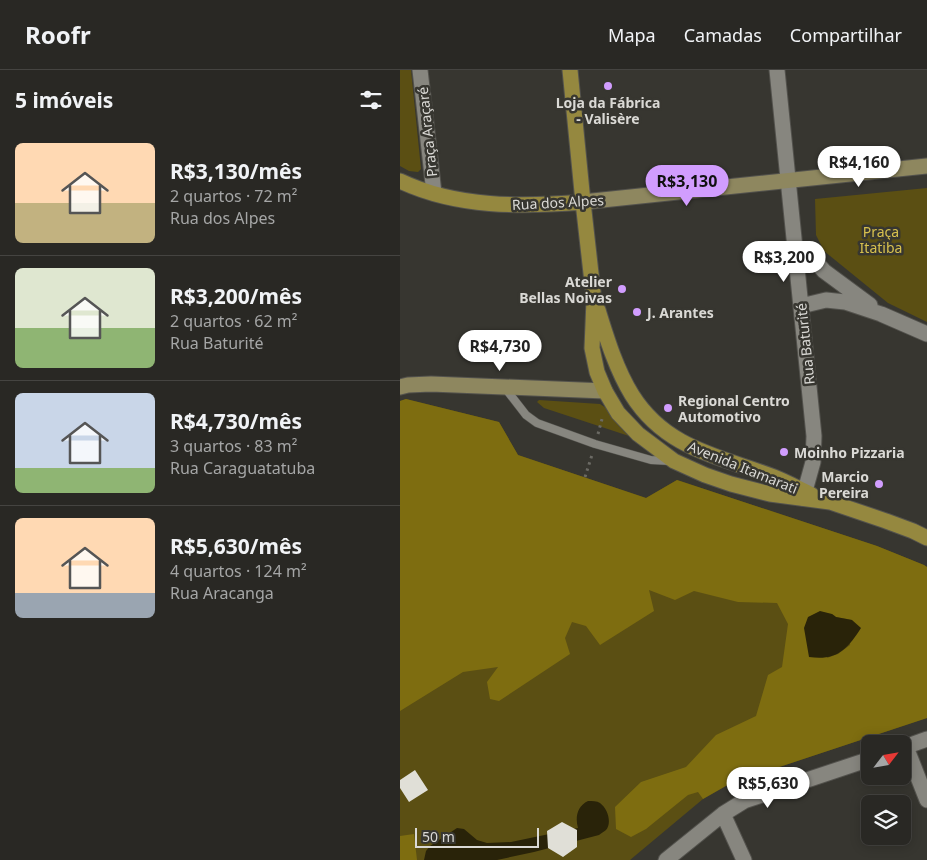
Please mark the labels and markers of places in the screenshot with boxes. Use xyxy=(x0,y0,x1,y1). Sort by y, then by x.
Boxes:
marker: Loja da Fábrica - Valisère xyxy=(602,80,614,92)
place label: Loja da Fábrica - Valisère xyxy=(556,93,660,128)
pin: R$4,160 xyxy=(813,146,905,188)
pin: R$3,130 xyxy=(641,164,733,207)
pin: R$3,200 xyxy=(738,240,830,283)
place label: Atelier Bellas Noivas xyxy=(519,272,613,307)
marker: Atelier Bellas Noivas xyxy=(616,283,628,295)
place label: J. Arantes xyxy=(645,303,714,322)
marker: J. Arantes xyxy=(631,306,643,318)
pin: R$4,730 xyxy=(454,330,546,372)
place label: Regional Centro Automotivo xyxy=(678,391,790,426)
marker: Regional Centro Automotivo xyxy=(662,402,674,414)
place label: Moinho Pizzaria xyxy=(794,443,905,462)
marker: Moinho Pizzaria xyxy=(778,446,790,458)
place label: Marcio Pereira xyxy=(819,467,869,502)
marker: Marcio Pereira xyxy=(873,478,885,490)
pin: R$5,630 xyxy=(722,766,814,809)

